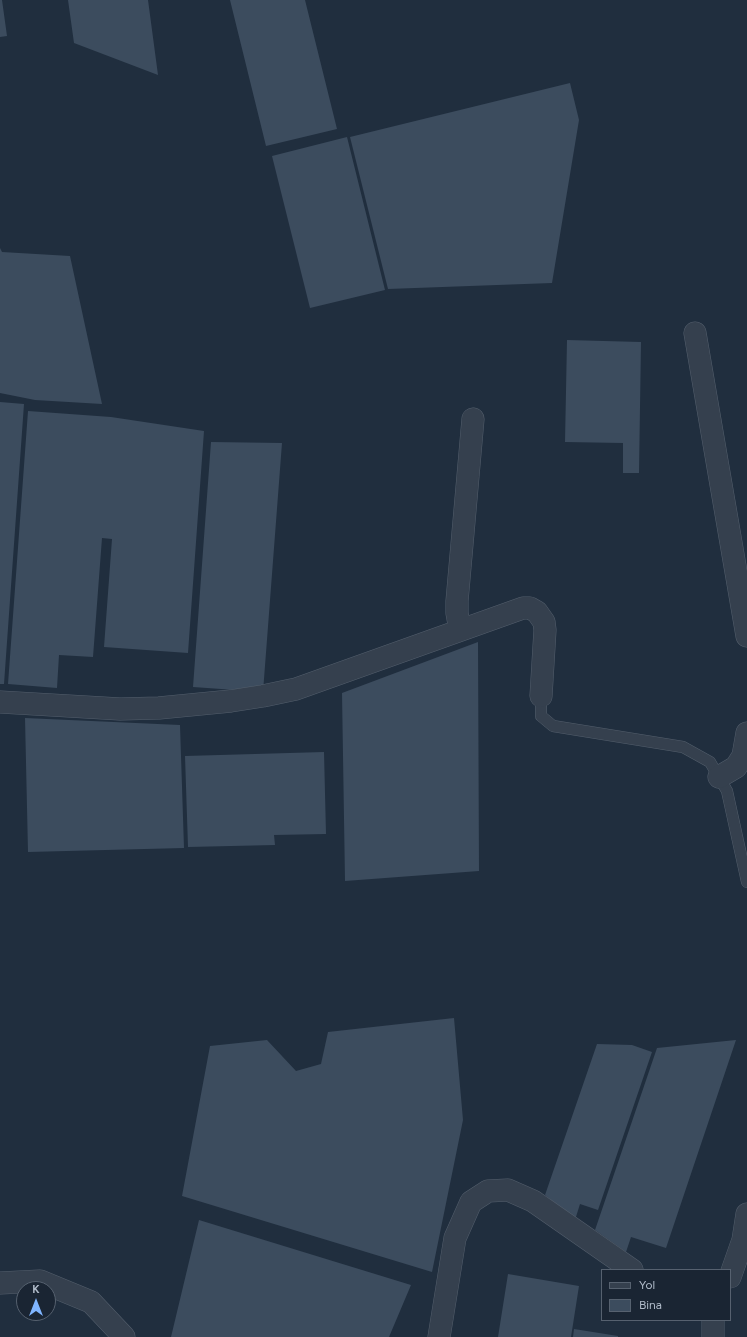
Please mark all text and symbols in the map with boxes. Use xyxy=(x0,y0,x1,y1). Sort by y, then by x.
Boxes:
legend xyxy=(601,1269,731,1321)
text: Yol xyxy=(639,1278,655,1292)
north arrow xyxy=(16,1281,56,1321)
text: K xyxy=(32,1283,40,1296)
text: Bina xyxy=(639,1298,662,1312)

